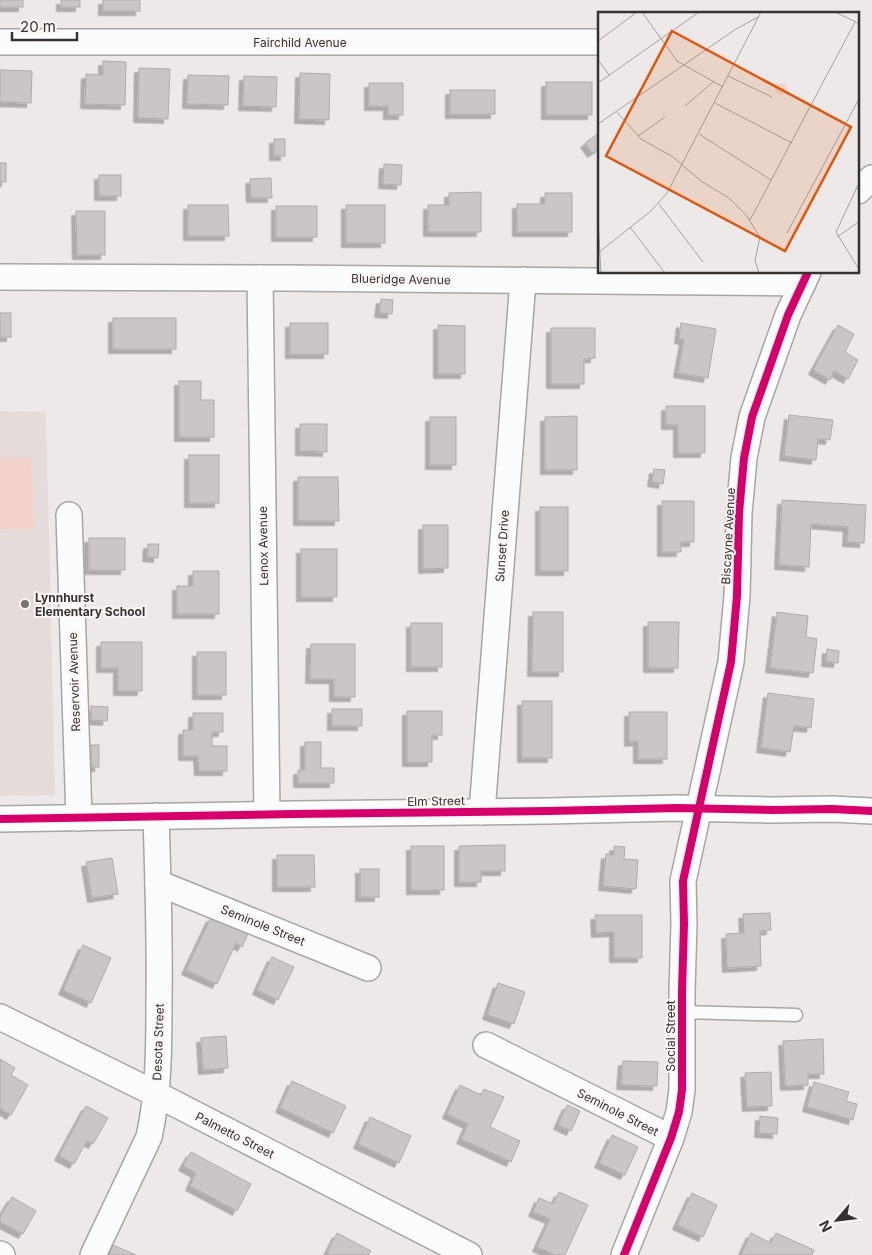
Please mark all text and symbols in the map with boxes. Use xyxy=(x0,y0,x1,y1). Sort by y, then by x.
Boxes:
scale bar xyxy=(12,10,78,42)
inset map xyxy=(598,12,860,274)
text: 20 m xyxy=(20,17,56,36)
street label: Fairchild Avenue xyxy=(253,35,347,50)
street label: Blueridge Avenue xyxy=(351,271,451,287)
street label: Biscayne Avenue xyxy=(718,487,738,585)
street label: Lenox Avenue xyxy=(255,506,271,586)
street label: Sunset Drive xyxy=(492,509,512,583)
place label: Lynnhurst Elementary School xyxy=(35,590,145,619)
marker: Lynnhurst Elementary School xyxy=(19,598,31,610)
street label: Reservoir Avenue xyxy=(65,632,83,732)
street label: Elm Street xyxy=(407,793,465,809)
street label: Seminole Street xyxy=(219,901,307,949)
street label: Social Street xyxy=(663,1000,678,1072)
street label: Desota Street xyxy=(149,1003,167,1081)
street label: Seminole Street xyxy=(575,1085,661,1139)
street label: Palmetto Street xyxy=(193,1109,277,1161)
north arrow xyxy=(812,1195,862,1245)
text: N xyxy=(815,1218,835,1235)

